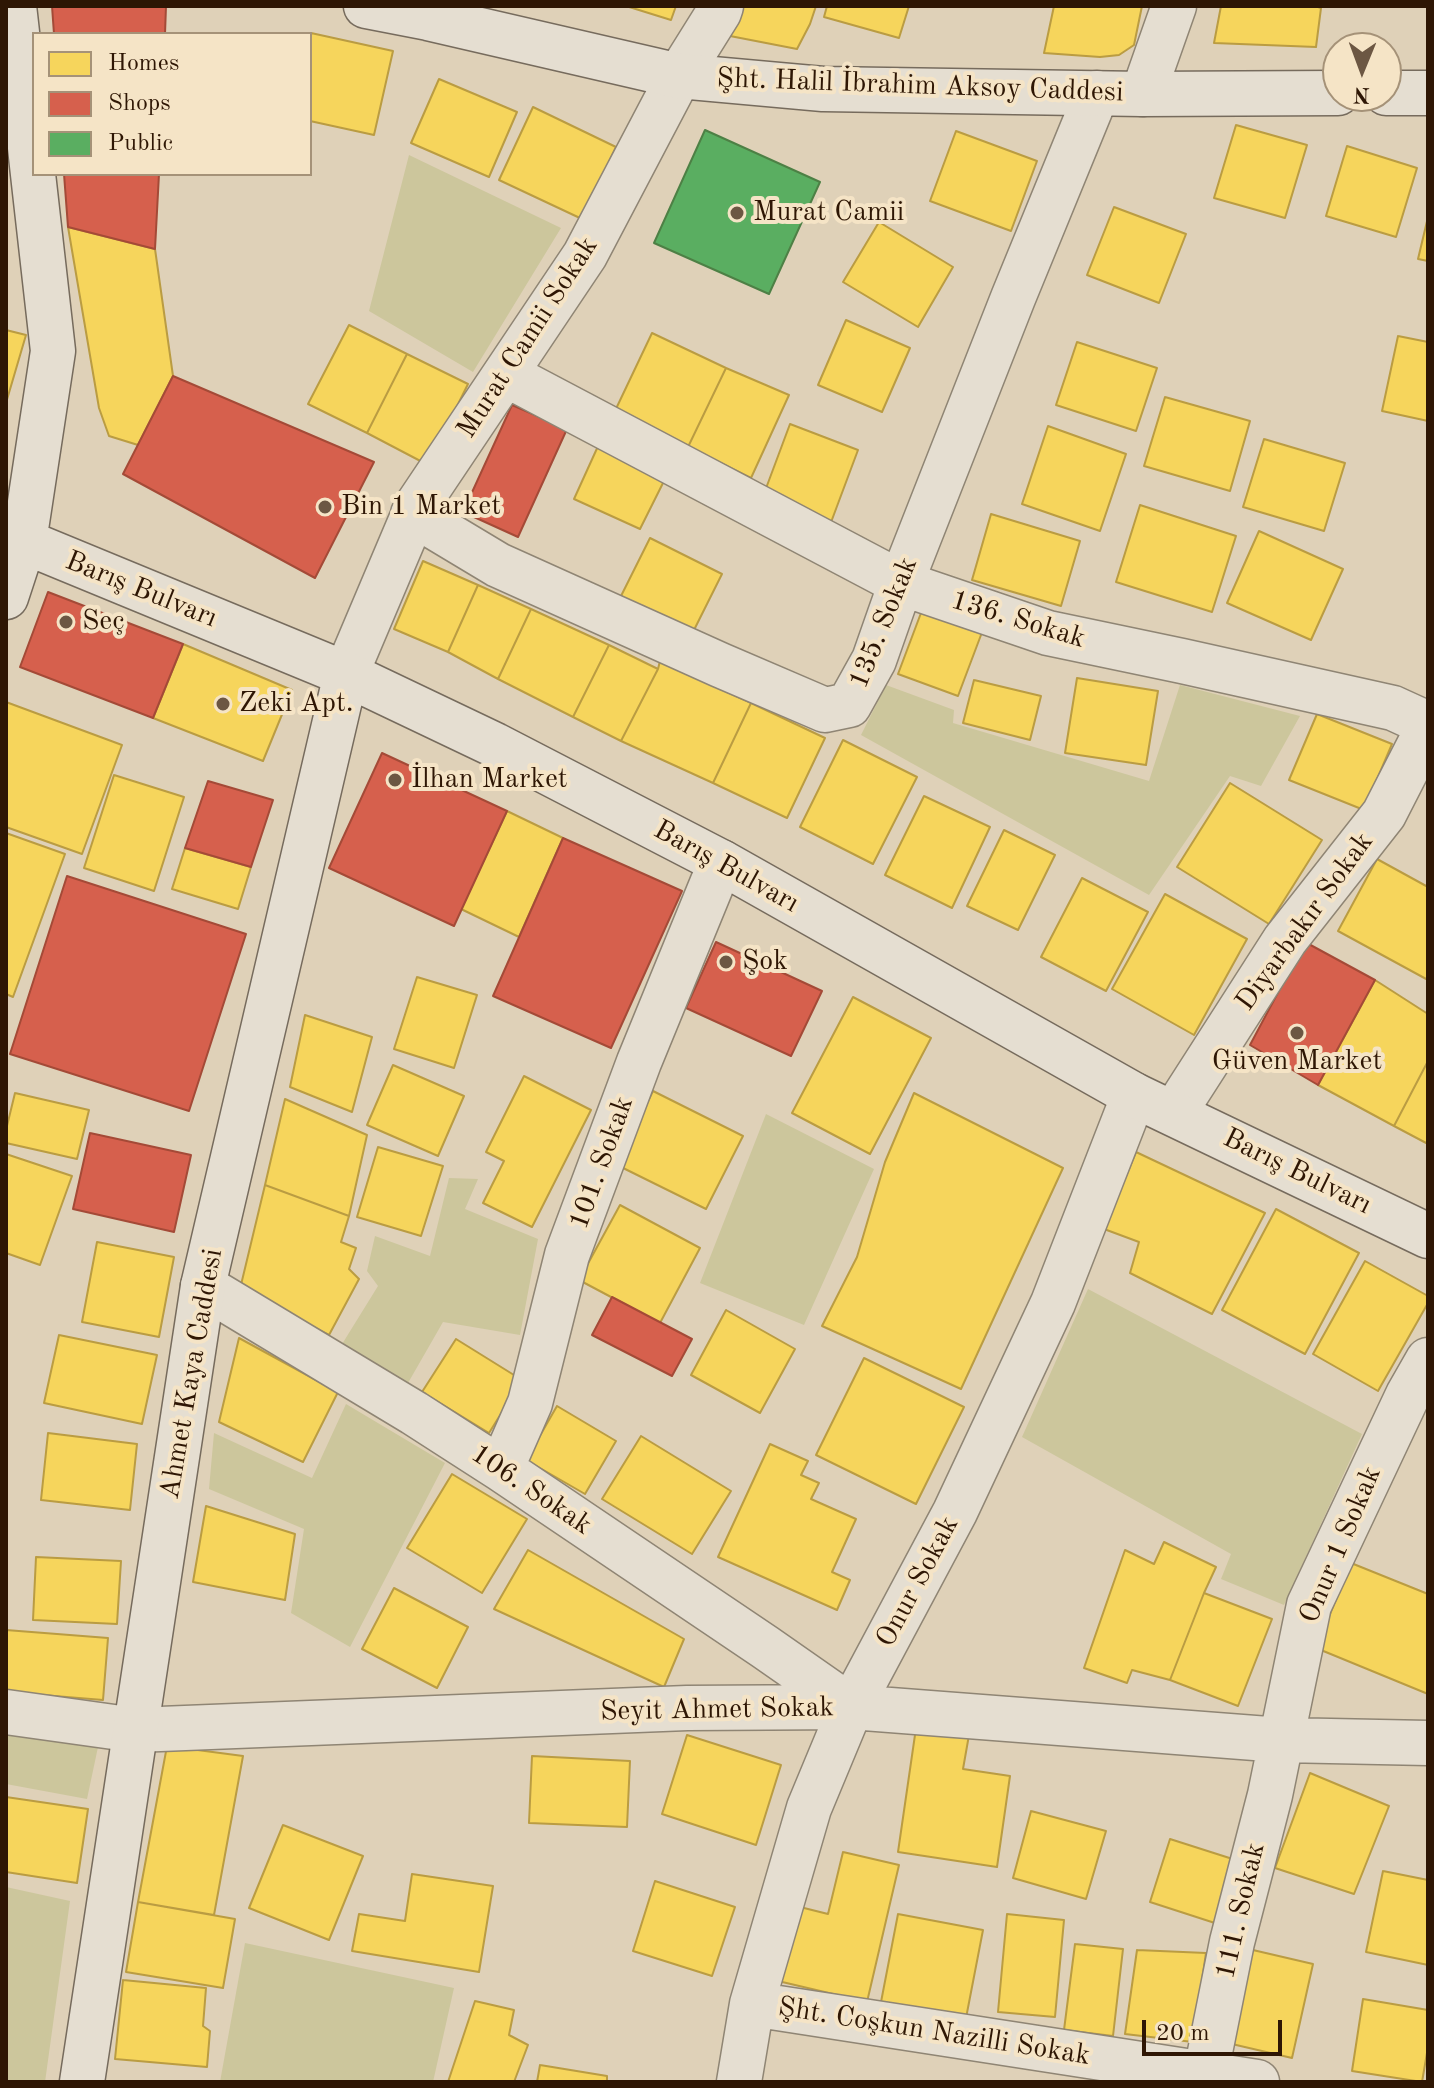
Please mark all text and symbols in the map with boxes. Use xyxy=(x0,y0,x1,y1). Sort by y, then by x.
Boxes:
legend xyxy=(32,32,312,176)
north arrow xyxy=(1322,32,1402,112)
text: Homes xyxy=(108,52,179,76)
street label: Şht. Halil İbrahim Aksoy Caddesi xyxy=(716,62,1124,110)
text: N xyxy=(1353,83,1370,105)
text: Shops xyxy=(108,92,171,116)
text: Public xyxy=(108,132,173,156)
place label: Murat Camii xyxy=(753,196,904,230)
marker: Murat Camii xyxy=(728,204,746,222)
street label: Murat Camii Sokak xyxy=(450,231,606,445)
place label: Bin 1 Market xyxy=(341,490,501,524)
marker: Bin 1 Market xyxy=(316,498,334,516)
street label: Barış Bulvarı xyxy=(60,544,222,636)
street label: 135. Sokak xyxy=(842,552,926,694)
street label: 136. Sokak xyxy=(947,584,1089,656)
place label: Seç xyxy=(82,605,124,639)
marker: Seç xyxy=(57,613,75,631)
place label: Zeki Apt. xyxy=(239,687,354,721)
marker: Zeki Apt. xyxy=(214,695,232,713)
place label: İlhan Market xyxy=(411,763,568,797)
marker: İlhan Market xyxy=(386,771,404,789)
street label: Barış Bulvarı xyxy=(648,813,804,921)
street label: Diyarbakır Sokak xyxy=(1229,826,1381,1018)
place label: Şok xyxy=(742,945,788,979)
marker: Şok xyxy=(717,953,735,971)
marker: Güven Market xyxy=(1288,1024,1306,1042)
place label: Güven Market xyxy=(1212,1045,1382,1079)
street label: 101. Sokak xyxy=(563,1092,641,1234)
street label: Barış Bulvarı xyxy=(1217,1122,1377,1222)
street label: Ahmet Kaya Caddesi xyxy=(153,1246,231,1502)
street label: 106. Sokak xyxy=(464,1437,598,1543)
street label: Onur 1 Sokak xyxy=(1293,1461,1389,1629)
street label: Onur Sokak xyxy=(870,1511,966,1653)
street label: Seyit Ahmet Sokak xyxy=(600,1691,834,1729)
street label: 111. Sokak xyxy=(1209,1840,1273,1982)
street label: Şht. Coşkun Nazilli Sokak xyxy=(776,1991,1092,2073)
scale bar xyxy=(1146,2004,1286,2054)
text: 20 m xyxy=(1156,2022,1210,2046)

